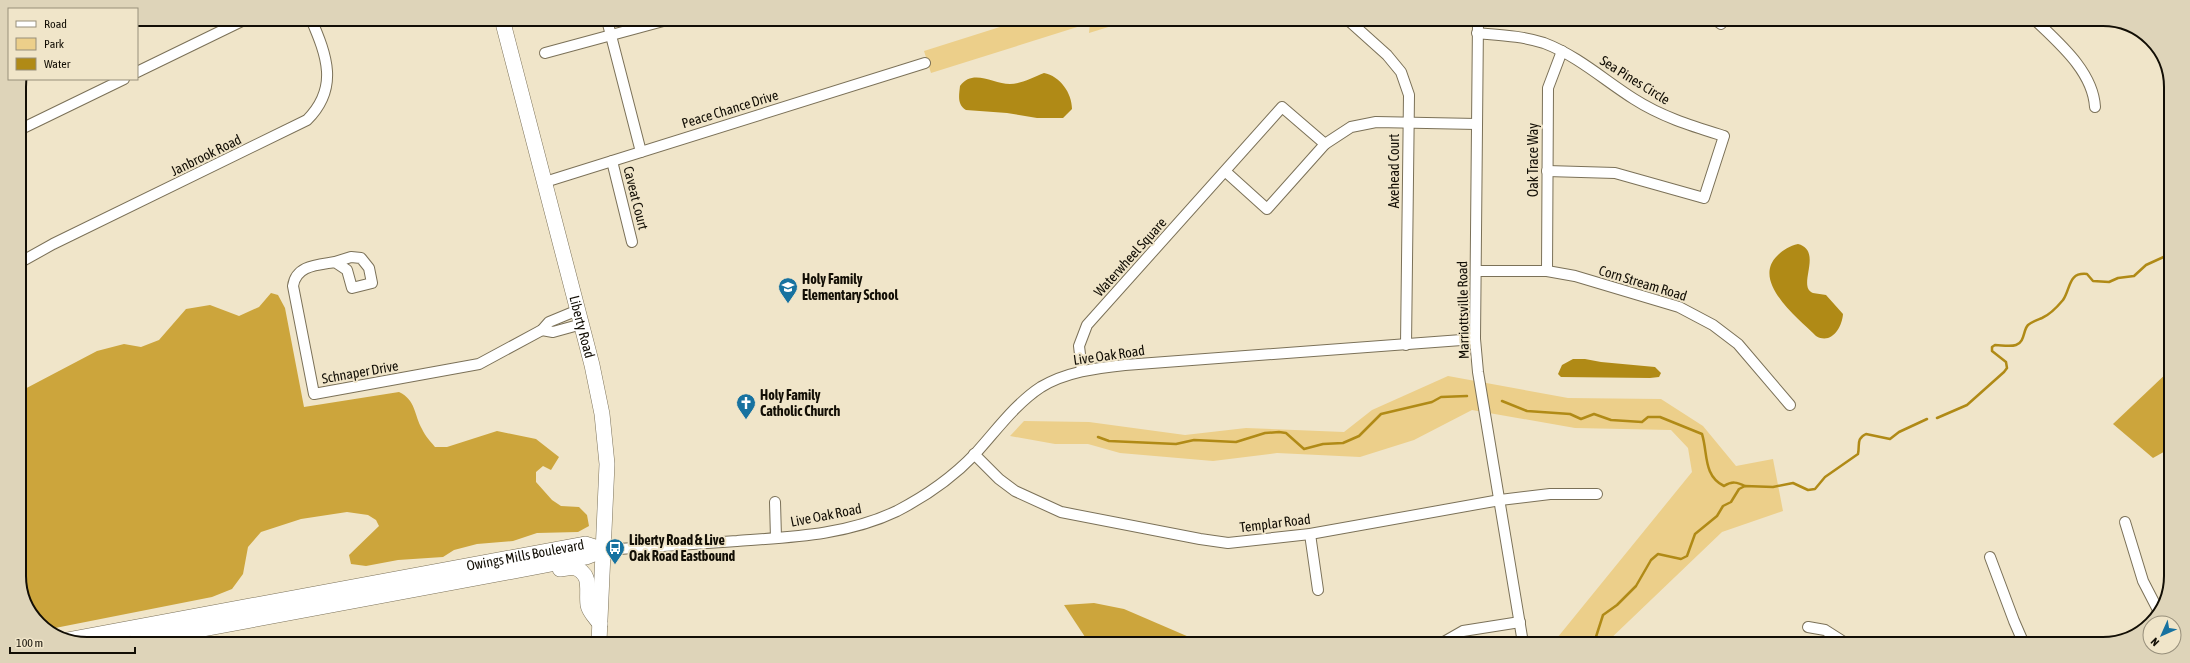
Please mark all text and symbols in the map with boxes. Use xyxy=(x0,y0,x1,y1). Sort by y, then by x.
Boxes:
legend xyxy=(8,8,138,80)
text: Road xyxy=(44,17,67,31)
text: Park xyxy=(44,37,65,51)
street label: Sea Pines Circle xyxy=(1597,52,1673,108)
text: Water xyxy=(44,57,71,71)
street label: Peace Chance Drive xyxy=(680,87,780,131)
street label: Oak Trace Way xyxy=(1525,123,1541,197)
street label: Janbrook Road xyxy=(168,131,244,179)
street label: Axehead Court xyxy=(1386,134,1402,208)
street label: Caveat Court xyxy=(620,165,652,231)
street label: Waterwheel Square xyxy=(1090,214,1170,300)
street label: Marriottsville Road xyxy=(1454,261,1472,359)
street label: Corn Stream Road xyxy=(1597,262,1689,304)
place label: Holy Family Elementary School xyxy=(802,271,898,303)
school or university icon: Holy Family Elementary School xyxy=(777,276,799,304)
street label: Liberty Road xyxy=(566,294,598,360)
street label: Live Oak Road xyxy=(1072,342,1146,368)
street label: Schnaper Drive xyxy=(321,357,399,387)
place label: Holy Family Catholic Church xyxy=(760,387,840,419)
church icon: Holy Family Catholic Church xyxy=(735,392,757,420)
street label: Live Oak Road xyxy=(789,500,863,530)
street label: Templar Road xyxy=(1239,511,1311,535)
place label: Liberty Road & Live Oak Road Eastbound xyxy=(629,532,736,564)
street label: Owings Mills Boulevard xyxy=(465,536,585,574)
bus stop icon: Liberty Road & Live Oak Road Eastbound xyxy=(604,537,626,565)
north arrow xyxy=(2142,615,2182,655)
scale bar xyxy=(10,629,135,655)
text: 100 m xyxy=(16,636,43,650)
text: N xyxy=(2148,636,2161,649)

